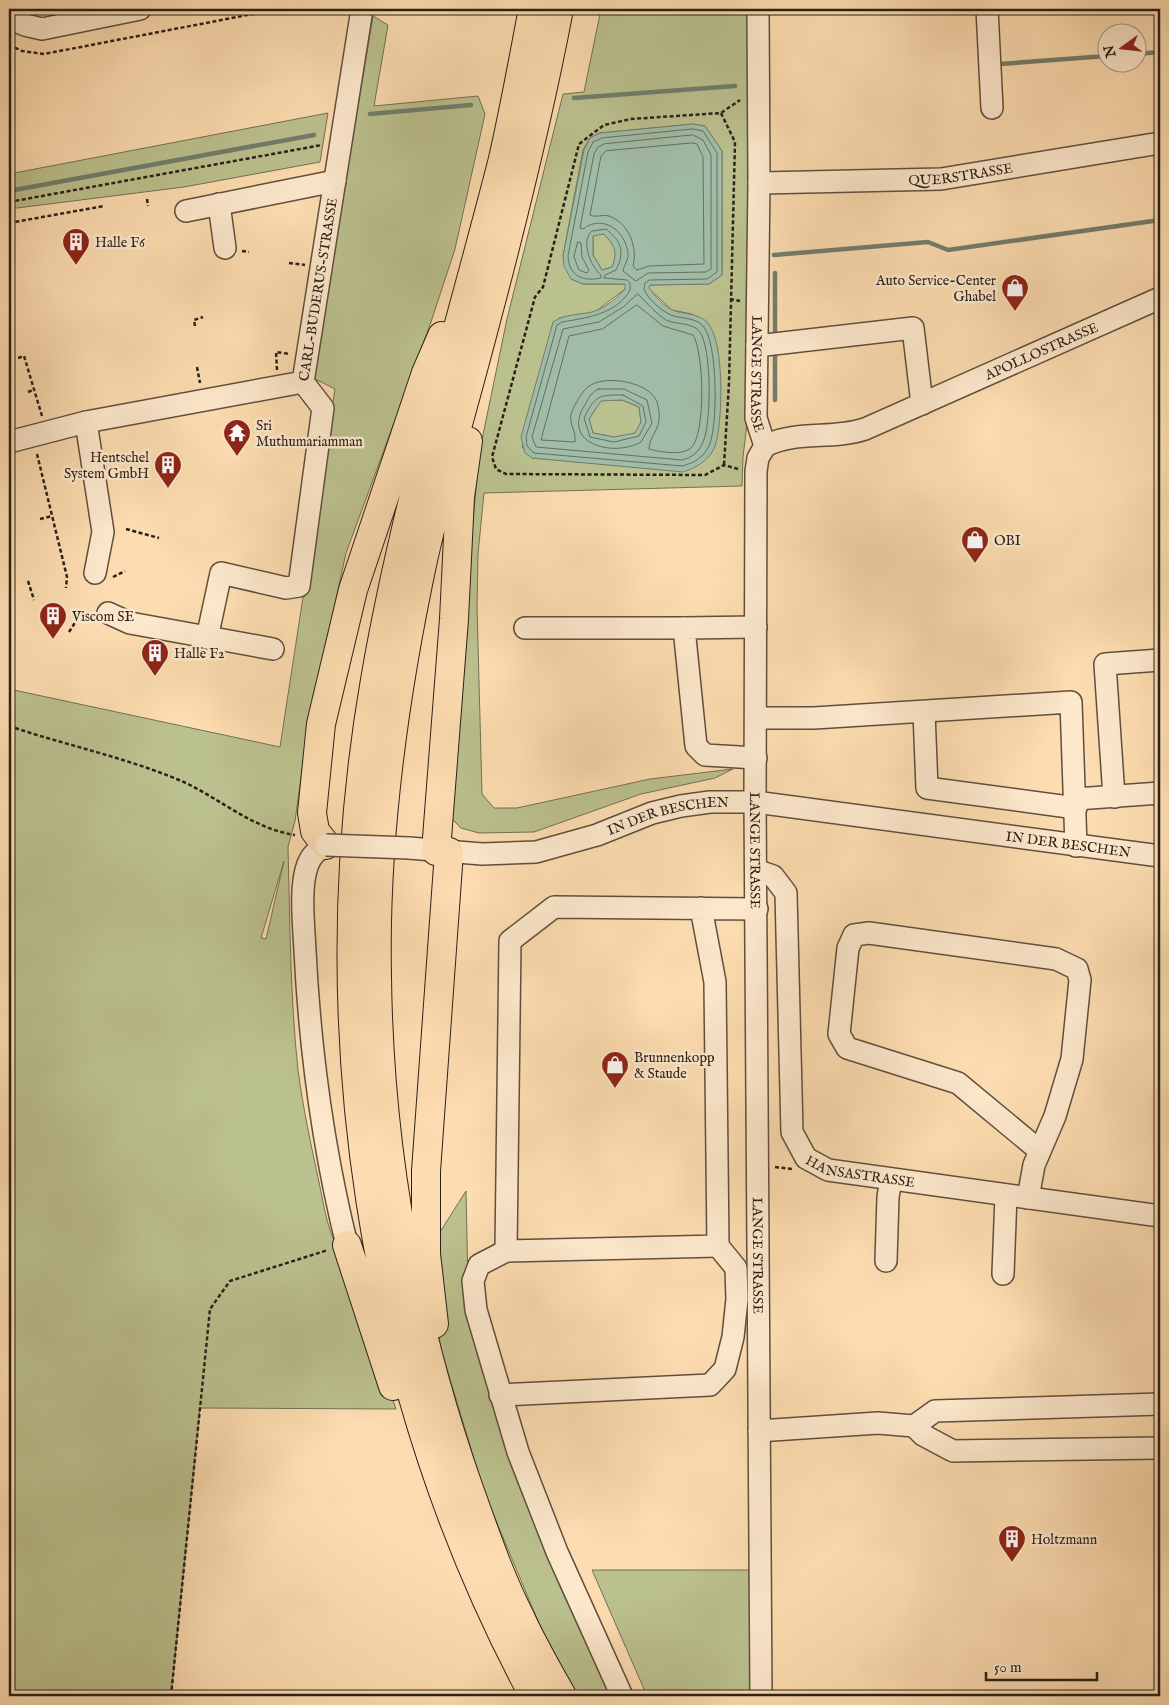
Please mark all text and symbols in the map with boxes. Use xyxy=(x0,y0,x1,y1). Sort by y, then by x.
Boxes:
north arrow xyxy=(1096,22,1146,72)
text: N xyxy=(1100,43,1121,60)
street label: QUERSTRASSE xyxy=(908,159,1014,190)
street label: CARL-BUDERUS-STRASSE xyxy=(295,196,342,382)
building icon: Halle F6 xyxy=(61,227,91,266)
place label: Halle F6 xyxy=(95,234,146,252)
place label: Auto Service-Center Ghabel xyxy=(875,272,996,306)
shop icon: Auto Service-Center Ghabel xyxy=(1000,273,1030,312)
street label: LANGE STRASSE xyxy=(746,315,768,435)
street label: APOLLOSTRASSE xyxy=(981,318,1101,385)
place label: Sri Muthumariamman xyxy=(256,417,363,451)
temple icon: Sri Muthumariamman xyxy=(222,418,252,457)
place label: Hentschel System GmbH xyxy=(64,449,149,483)
building icon: Hentschel System GmbH xyxy=(153,450,183,489)
shop icon: OBI xyxy=(960,525,990,564)
place label: OBI xyxy=(994,532,1021,550)
building icon: Viscom SE xyxy=(38,601,68,640)
place label: Viscom SE xyxy=(71,608,134,626)
building icon: Halle F2 xyxy=(140,638,170,677)
place label: Halle F2 xyxy=(174,645,225,663)
street label: LANGE STRASSE xyxy=(745,792,764,909)
street label: IN DER BESCHEN xyxy=(605,794,729,840)
street label: IN DER BESCHEN xyxy=(1005,828,1132,862)
place label: Brunnenkopp & Staude xyxy=(634,1049,715,1083)
shop icon: Brunnenkopp & Staude xyxy=(600,1050,630,1089)
street label: HANSASTRASSE xyxy=(802,1152,916,1192)
street label: LANGE STRASSE xyxy=(748,1197,766,1314)
building icon: Holtzmann xyxy=(997,1524,1027,1563)
place label: Holtzmann xyxy=(1031,1531,1098,1549)
scale bar xyxy=(986,1650,1098,1682)
text: 50 m xyxy=(994,1658,1022,1677)

